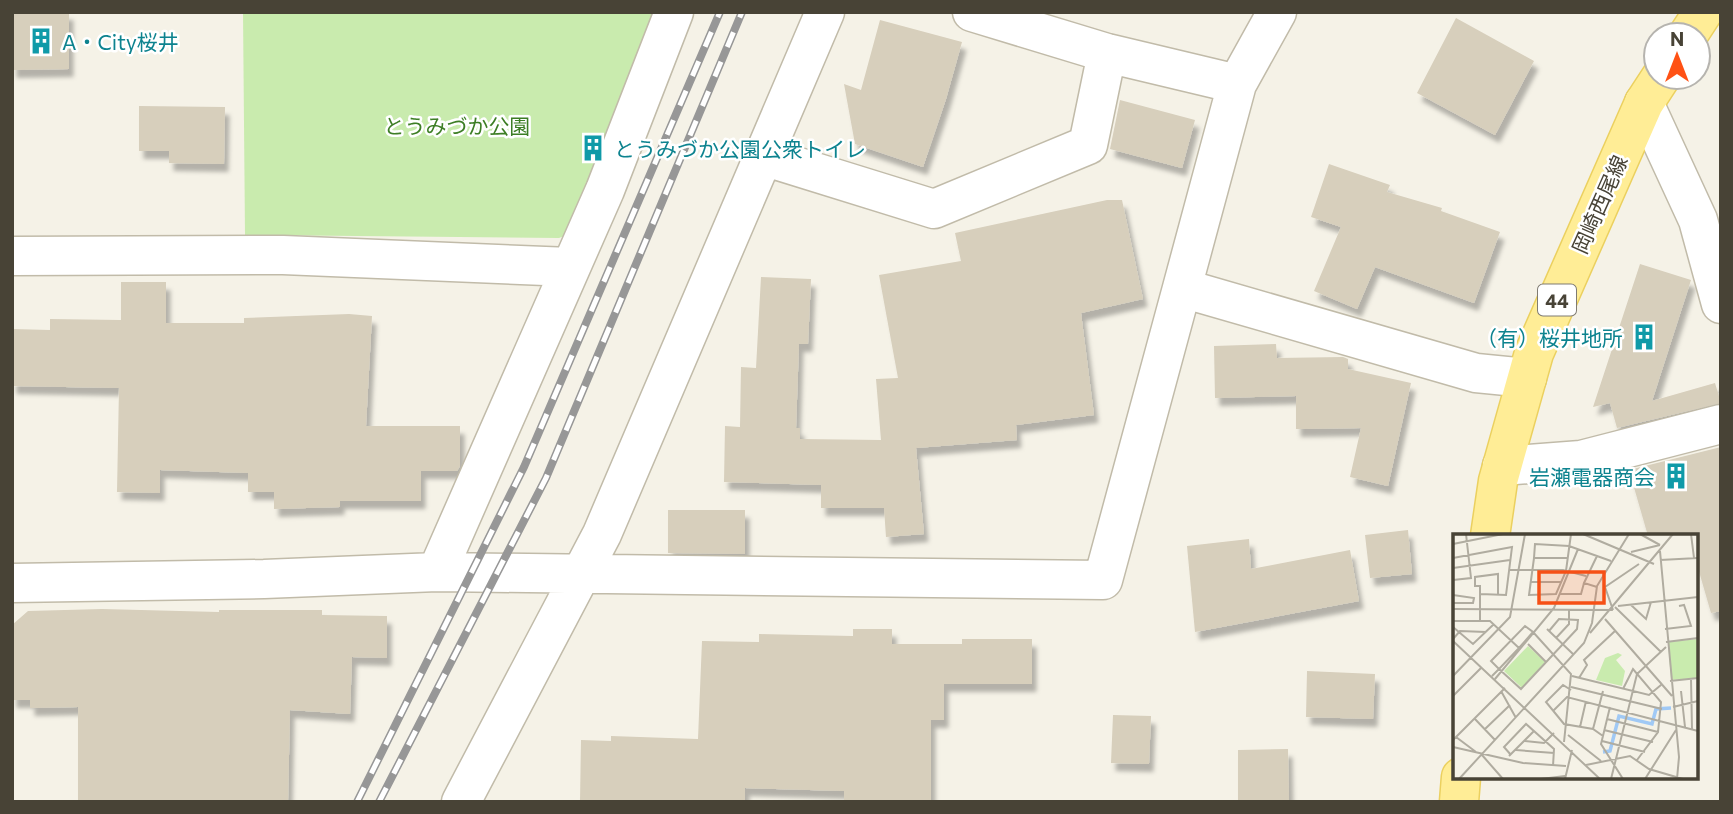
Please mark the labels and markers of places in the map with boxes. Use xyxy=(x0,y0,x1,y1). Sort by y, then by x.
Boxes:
building icon: A・City桜井 xyxy=(26,26,56,56)
place label: A・City桜井 xyxy=(62,29,179,54)
building icon: とうみづか公園公衆トイレ xyxy=(578,133,608,163)
place label: とうみづか公園公衆トイレ xyxy=(614,136,866,161)
building icon: （有）桜井地所 xyxy=(1629,322,1659,352)
place label: （有）桜井地所 xyxy=(1476,325,1623,350)
building icon: 岩瀬電器商会 xyxy=(1661,461,1691,491)
place label: 岩瀬電器商会 xyxy=(1529,464,1655,489)

